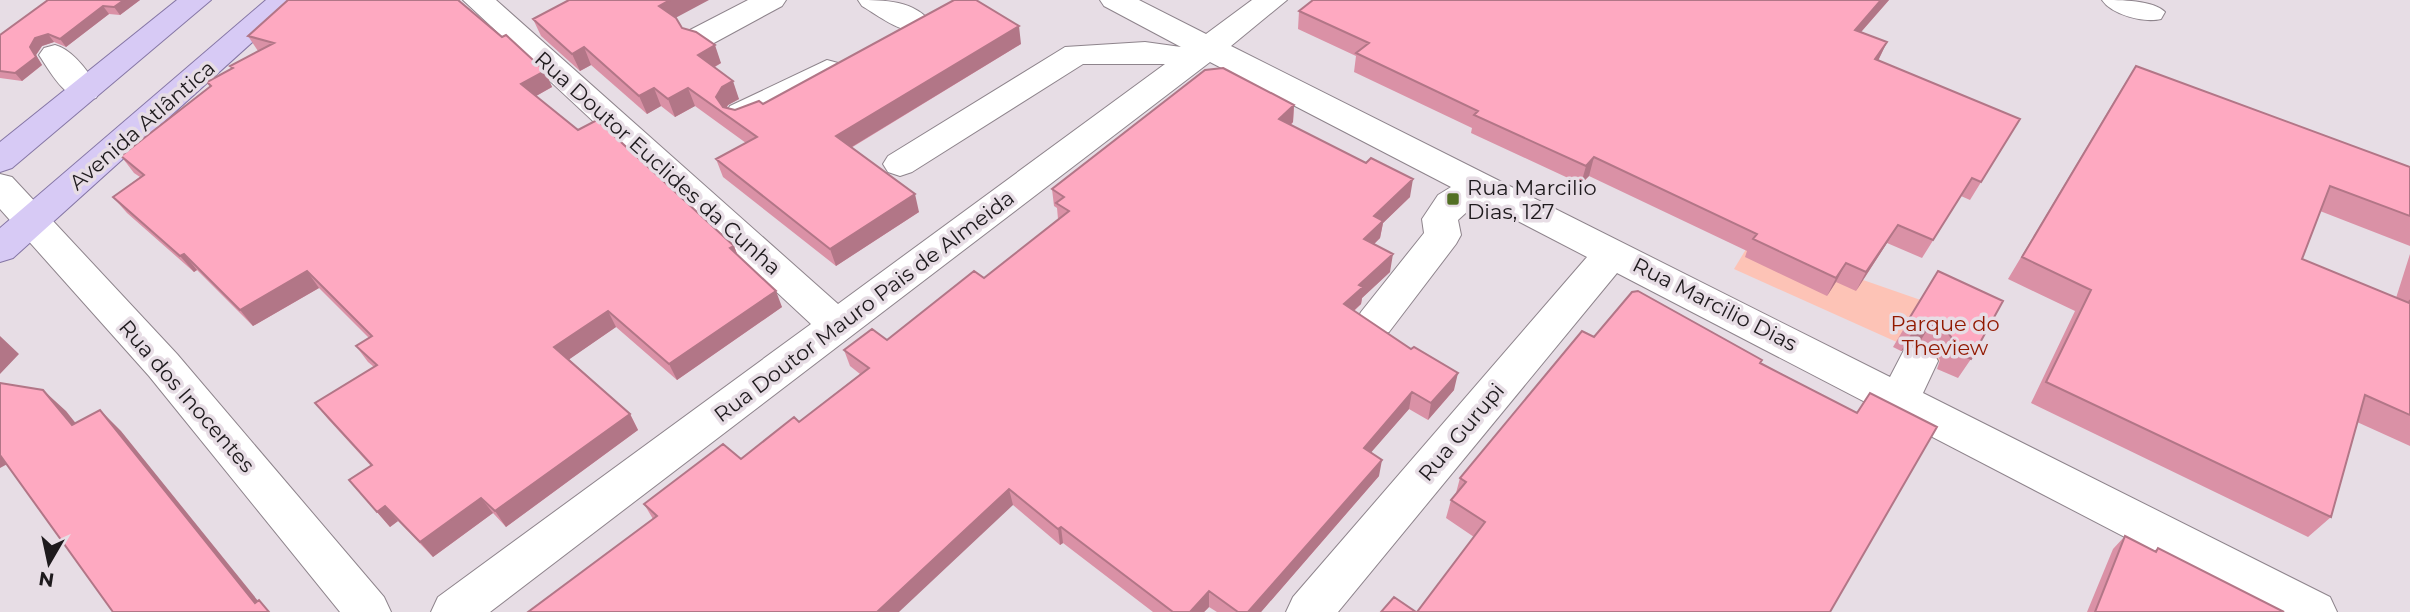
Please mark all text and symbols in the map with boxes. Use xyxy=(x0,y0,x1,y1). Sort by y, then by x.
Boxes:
street label: Rua Doutor Euclides da Cunha xyxy=(530,46,786,280)
street label: Avenida Atlântica xyxy=(64,55,220,195)
place label: Rua Marcilio Dias, 127 xyxy=(1467,175,1597,224)
street label: Rua Doutor Mauro Pais de Almeida xyxy=(709,185,1019,427)
marker: Rua Marcilio Dias, 127 xyxy=(1445,191,1461,207)
street label: Rua Marcilio Dias xyxy=(1629,252,1801,356)
park label: Parque do Theview xyxy=(1890,311,2000,360)
street label: Rua dos Inocentes xyxy=(114,315,260,477)
street label: Rua Gurupi xyxy=(1413,378,1509,486)
north arrow xyxy=(14,528,84,598)
text: N xyxy=(37,567,56,592)

